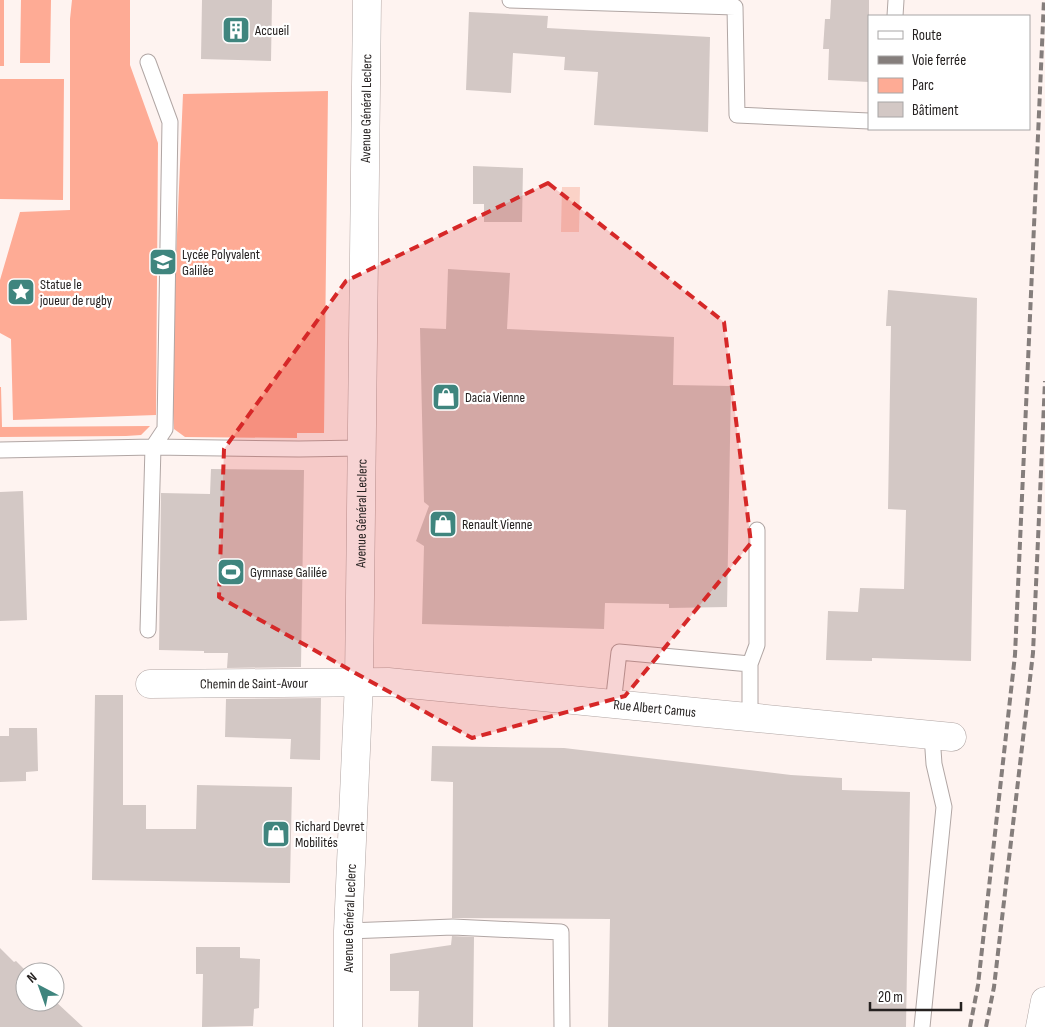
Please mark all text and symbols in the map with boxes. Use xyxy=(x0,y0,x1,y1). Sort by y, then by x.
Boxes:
building icon: Accueil xyxy=(221,15,251,45)
legend xyxy=(868,15,1030,130)
place label: Accueil xyxy=(254,22,289,39)
text: Route xyxy=(912,26,942,45)
text: Voie ferrée xyxy=(912,51,966,70)
street label: Avenue Général Leclerc xyxy=(357,54,375,164)
text: Parc xyxy=(912,76,934,95)
text: Bâtiment xyxy=(912,101,959,120)
place label: Lycée Polyvalent Galilée xyxy=(182,246,260,279)
school or university icon: Lycée Polyvalent Galilée xyxy=(148,247,178,277)
place label: Statue le joueur de rugby xyxy=(39,276,113,309)
place icon: Statue le joueur de rugby xyxy=(6,277,36,307)
shop icon: Dacia Vienne xyxy=(431,382,461,412)
place label: Dacia Vienne xyxy=(465,389,525,406)
street label: Avenue Général Leclerc xyxy=(352,459,370,569)
shop icon: Renault Vienne xyxy=(428,509,458,539)
place label: Renault Vienne xyxy=(462,516,532,533)
sports icon: Gymnase Galilée xyxy=(216,557,246,587)
place label: Gymnase Galilée xyxy=(250,564,327,581)
street label: Chemin de Saint-Avour xyxy=(200,674,308,692)
street label: Rue Albert Camus xyxy=(613,696,697,720)
place label: Richard Devret Mobilités xyxy=(295,818,364,851)
shop icon: Richard Devret Mobilités xyxy=(261,819,291,849)
street label: Avenue Général Leclerc xyxy=(340,863,359,973)
north arrow xyxy=(15,962,65,1012)
text: N xyxy=(23,969,40,986)
scale bar xyxy=(870,980,961,1012)
text: 20 m xyxy=(878,988,903,1007)

